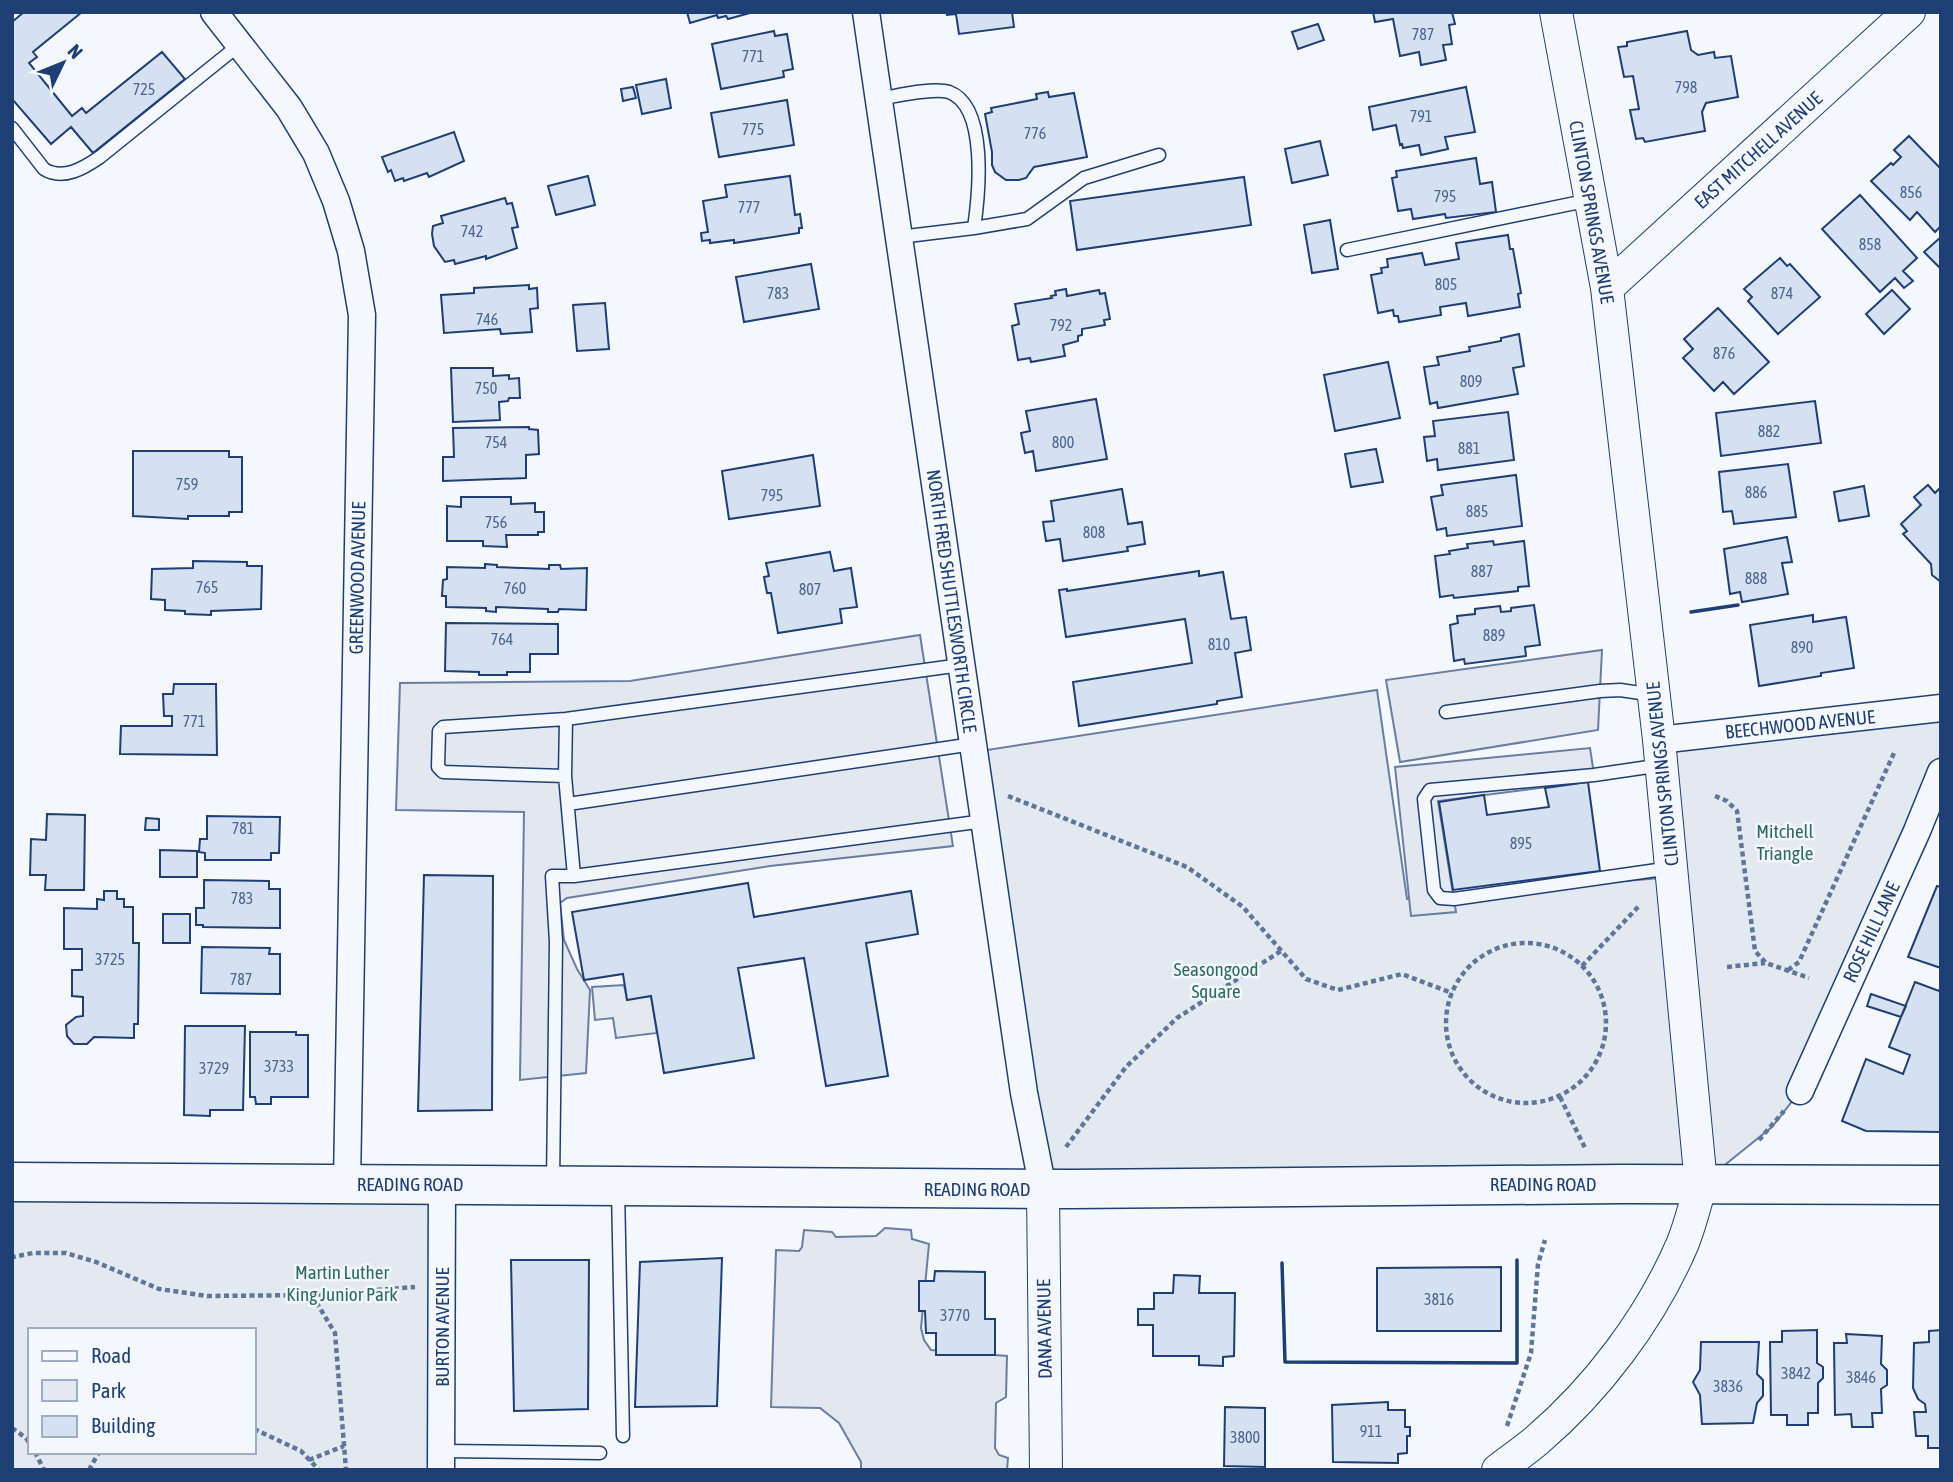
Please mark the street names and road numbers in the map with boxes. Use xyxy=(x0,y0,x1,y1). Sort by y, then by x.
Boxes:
street label: EAST MITCHELL AVENUE xyxy=(1690,87,1826,213)
street label: CLINTON SPRINGS AVENUE xyxy=(1565,119,1619,305)
street label: NORTH FRED SHUTTLESWORTH CIRCLE xyxy=(923,468,981,734)
street label: GREENWOOD AVENUE xyxy=(345,501,369,655)
street label: CLINTON SPRINGS AVENUE xyxy=(1641,681,1683,867)
street label: BEECHWOOD AVENUE xyxy=(1724,705,1876,743)
street label: ROSE HILL LANE xyxy=(1838,878,1904,986)
street label: READING ROAD xyxy=(357,1173,463,1195)
street label: READING ROAD xyxy=(1490,1173,1596,1195)
street label: READING ROAD xyxy=(924,1178,1030,1200)
street label: BURTON AVENUE xyxy=(431,1267,453,1387)
street label: DANA AVENUE xyxy=(1032,1279,1056,1379)

